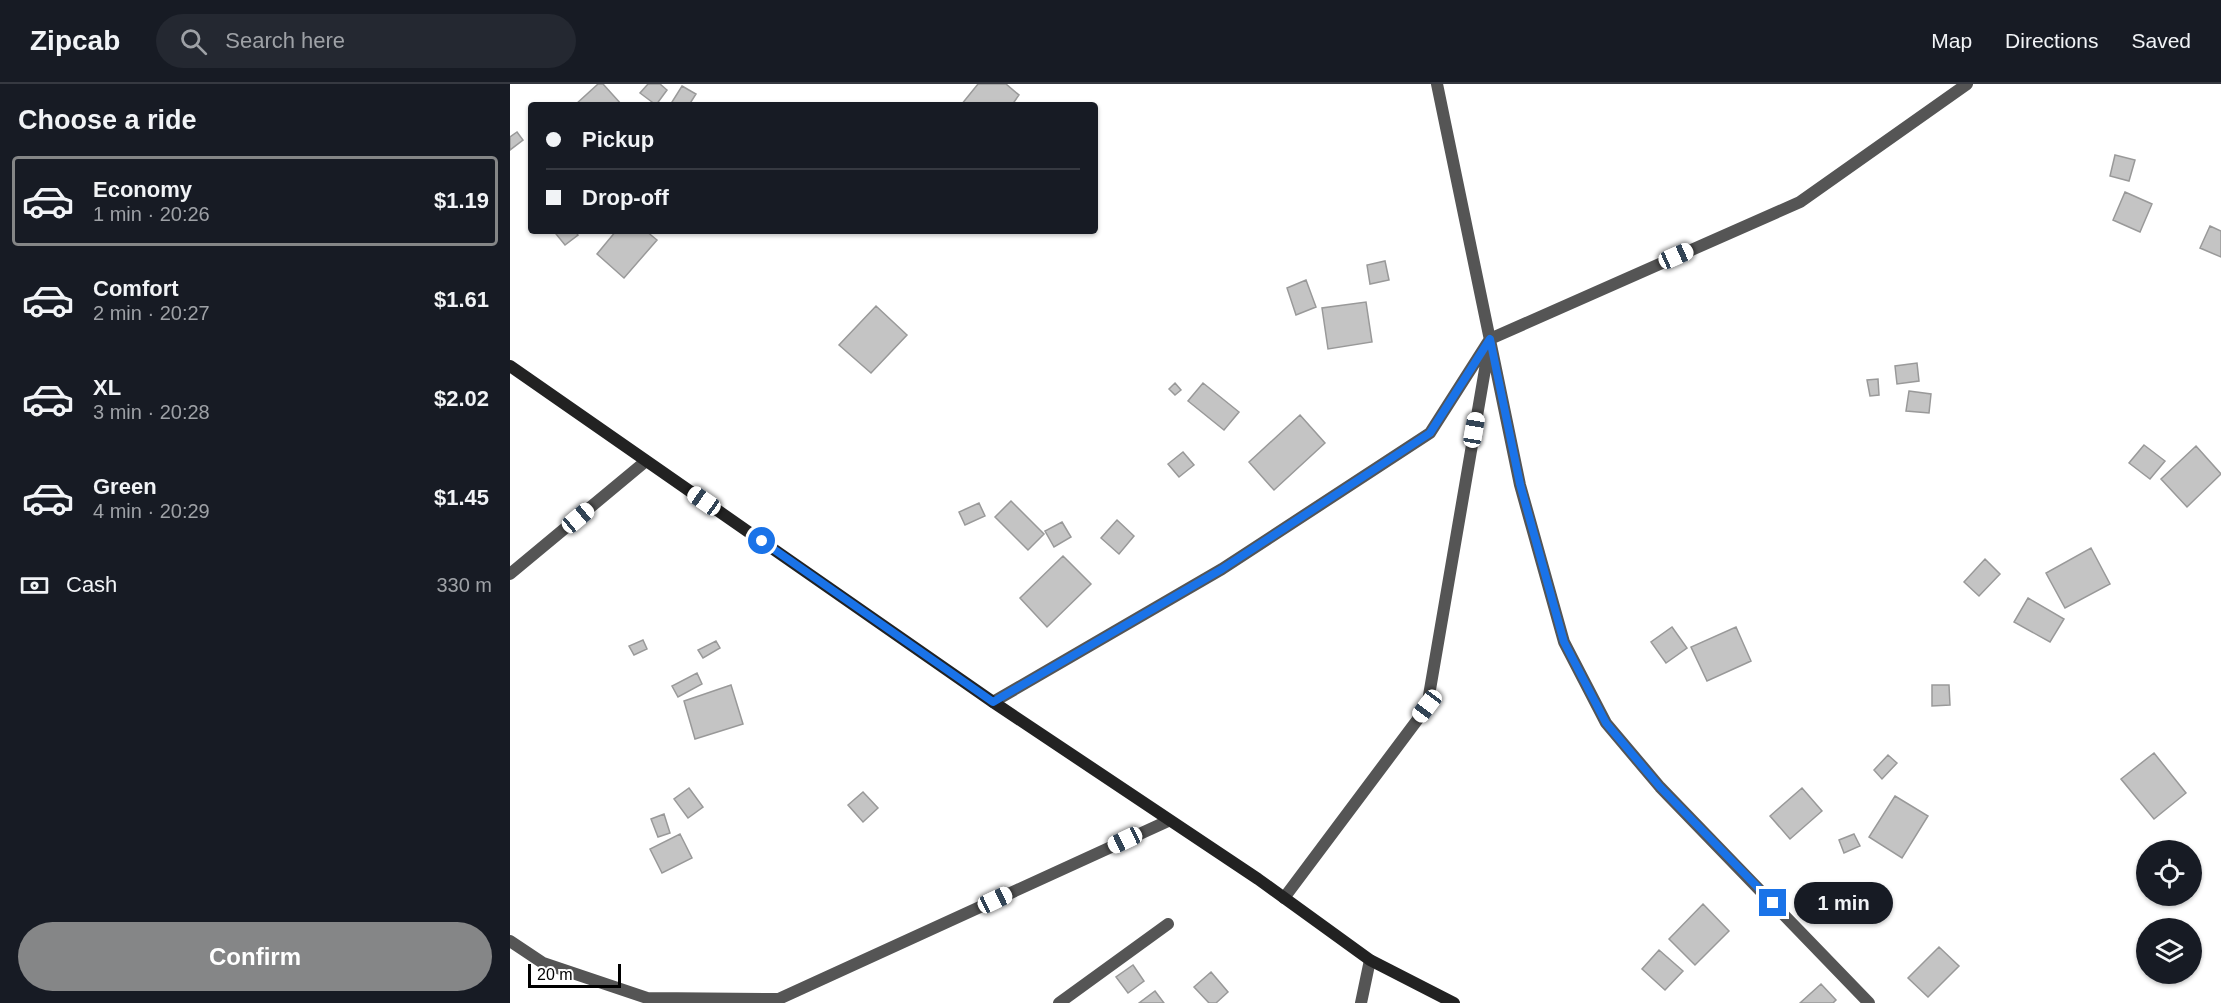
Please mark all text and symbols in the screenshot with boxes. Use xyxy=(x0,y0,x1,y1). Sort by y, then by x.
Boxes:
search box xyxy=(156,14,576,68)
text: Zipcab xyxy=(30,25,120,56)
icon: search xyxy=(177,25,210,58)
text: Search here xyxy=(225,28,345,53)
text: Map xyxy=(1931,29,1972,52)
text: Directions xyxy=(2005,29,2098,52)
text: Saved xyxy=(2131,29,2191,52)
text: Choose a ride xyxy=(18,105,197,135)
text: Pickup xyxy=(582,127,654,152)
icon: car xyxy=(21,174,75,228)
text: Economy xyxy=(93,177,192,202)
text: Drop-off xyxy=(582,185,669,210)
text: $1.19 xyxy=(434,188,489,213)
text: 1 min · 20:26 xyxy=(93,203,210,225)
car xyxy=(1656,240,1696,272)
icon: car xyxy=(21,273,75,327)
text: Comfort xyxy=(93,276,179,301)
text: $1.61 xyxy=(434,287,489,312)
text: 2 min · 20:27 xyxy=(93,302,210,324)
icon: car xyxy=(21,372,75,426)
text: XL xyxy=(93,375,121,400)
text: $2.02 xyxy=(434,386,489,411)
text: 3 min · 20:28 xyxy=(93,401,210,423)
car xyxy=(1462,411,1486,449)
icon: car xyxy=(21,471,75,525)
text: Green xyxy=(93,474,157,499)
car xyxy=(684,483,724,519)
text: $1.45 xyxy=(434,485,489,510)
text: 4 min · 20:29 xyxy=(93,500,210,522)
car xyxy=(558,500,598,536)
route start xyxy=(748,527,775,554)
icon: cash xyxy=(18,569,51,602)
text: Cash xyxy=(66,572,117,597)
text: 330 m xyxy=(436,574,492,596)
car xyxy=(1409,686,1445,726)
car xyxy=(1105,824,1145,856)
map controls xyxy=(2136,840,2202,984)
button: locate xyxy=(2136,840,2202,906)
callout: 1 min xyxy=(1794,882,1893,924)
car xyxy=(975,884,1015,916)
route end xyxy=(1759,889,1786,916)
text: 1 min xyxy=(1817,892,1870,914)
button: layers xyxy=(2136,918,2202,984)
button: Confirm xyxy=(18,922,492,991)
scale bar xyxy=(528,961,621,988)
text: 20 m xyxy=(537,966,573,983)

